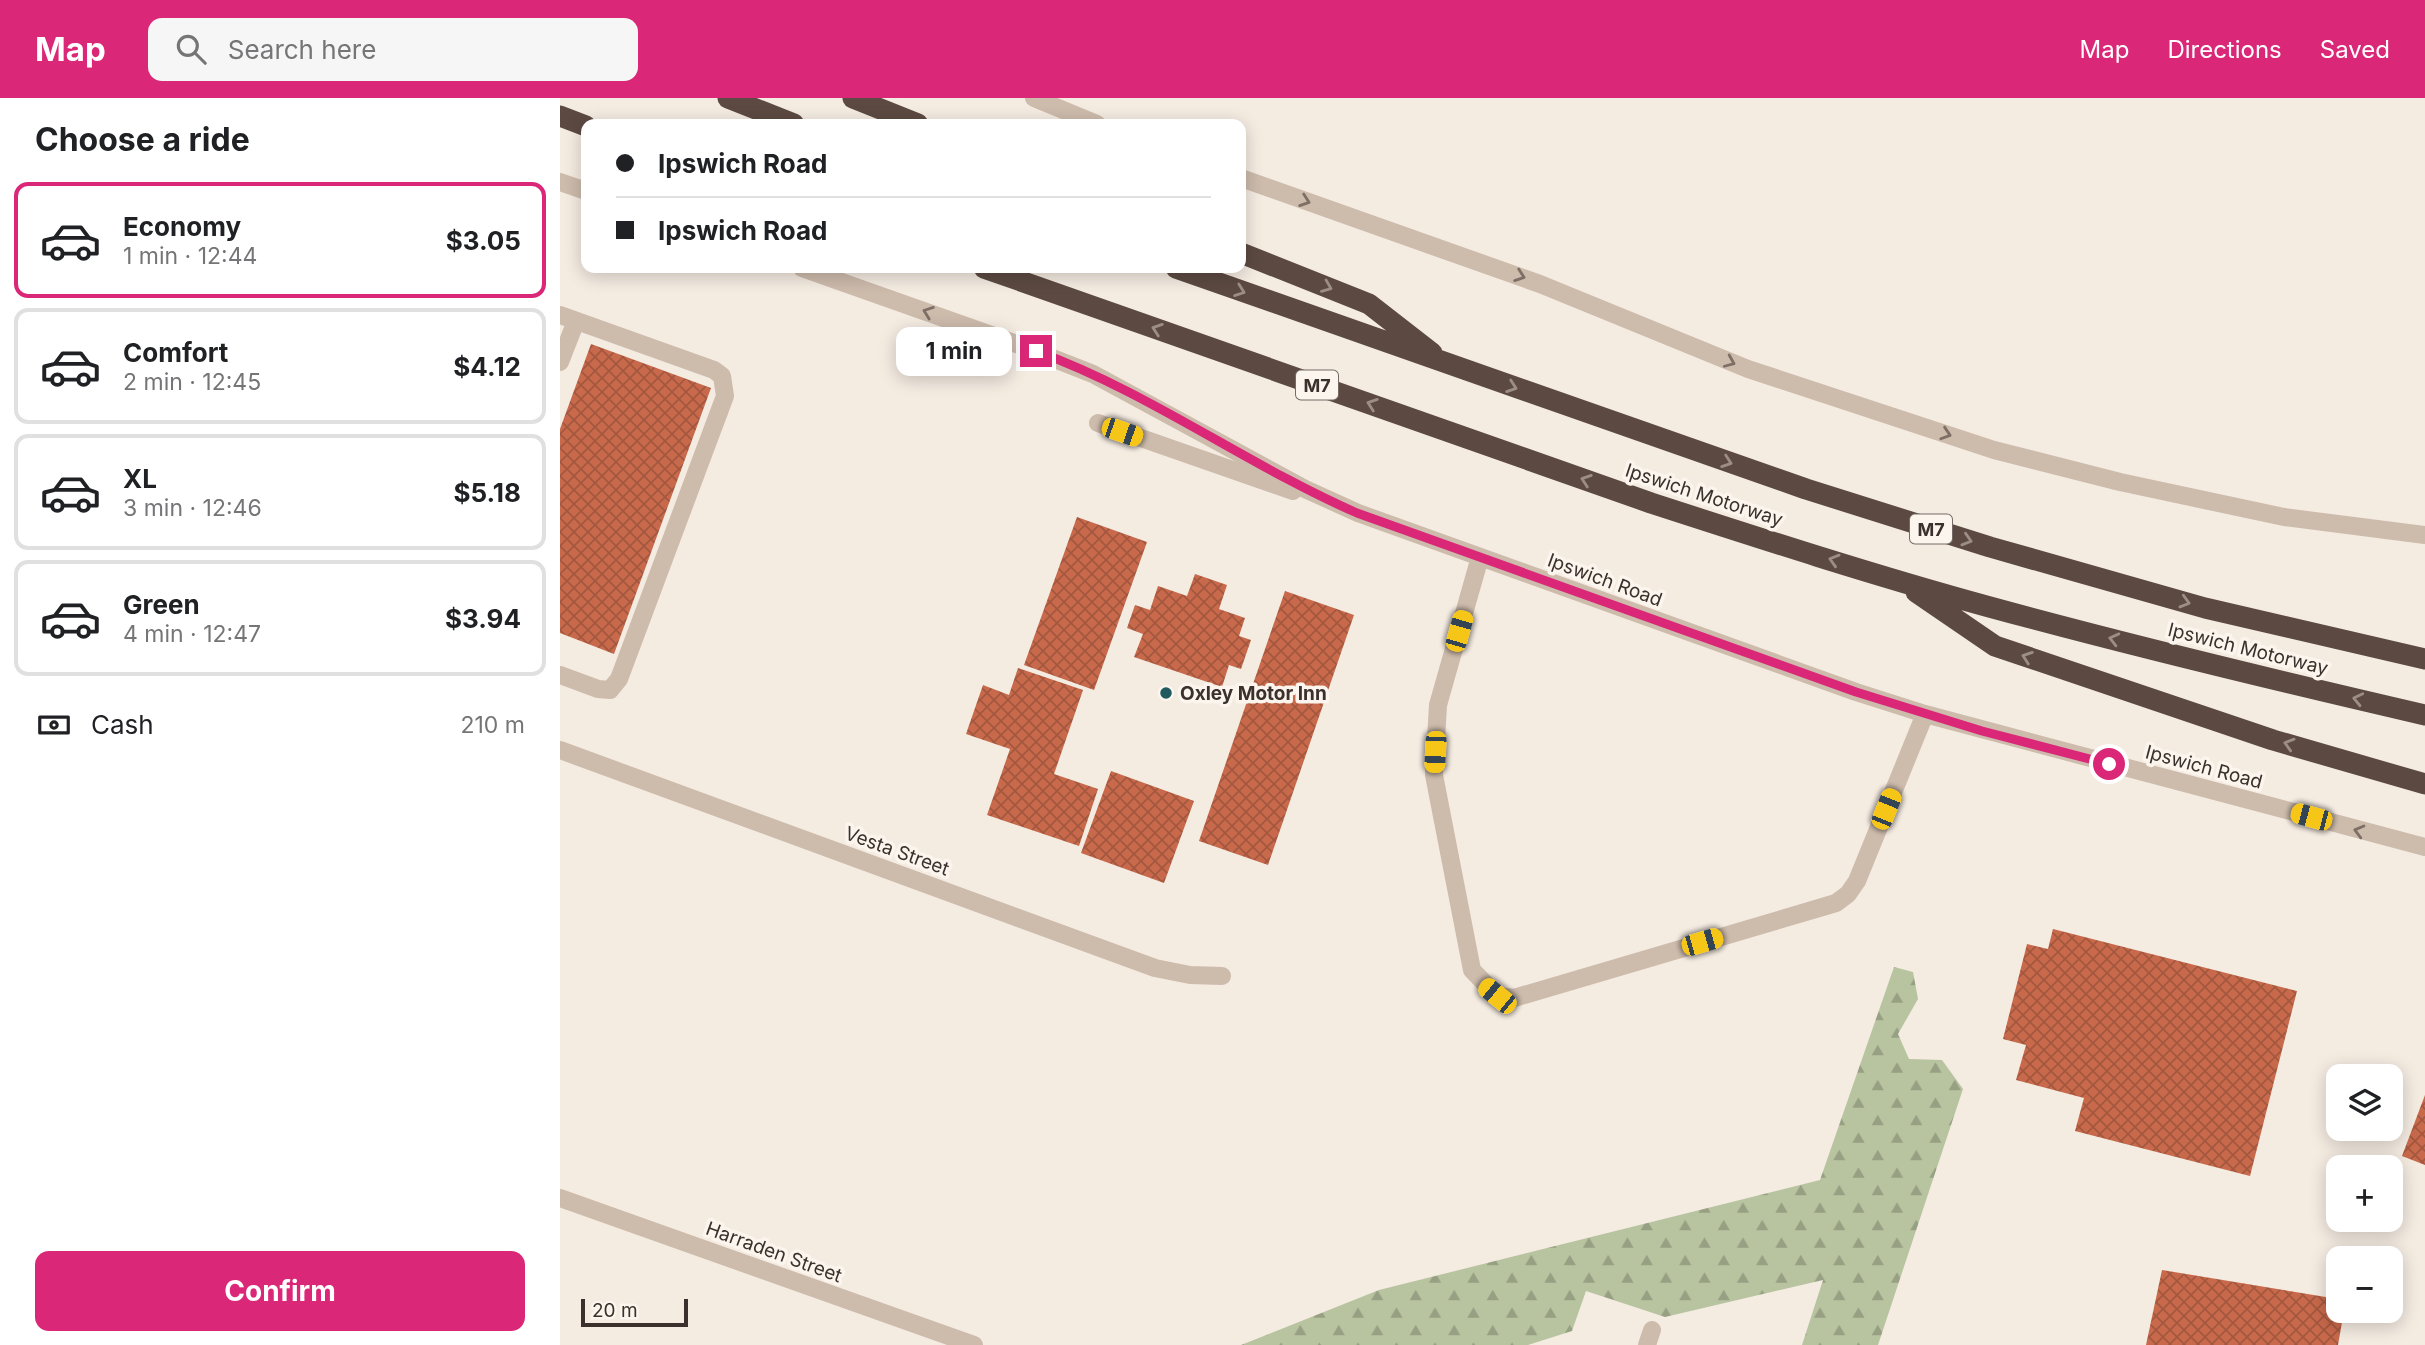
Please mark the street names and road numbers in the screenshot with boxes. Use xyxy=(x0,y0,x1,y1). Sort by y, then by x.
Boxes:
road number: M7 xyxy=(1296,370,1338,400)
street label: Ipswich Motorway xyxy=(1622,459,1786,531)
road number: M7 xyxy=(1910,514,1952,544)
street label: Ipswich Road xyxy=(1545,549,1665,611)
street label: Ipswich Motorway xyxy=(2166,618,2331,680)
street label: Ipswich Road xyxy=(2143,740,2265,794)
street label: Vesta Street xyxy=(842,822,952,880)
street label: Harraden Street xyxy=(703,1217,845,1287)

